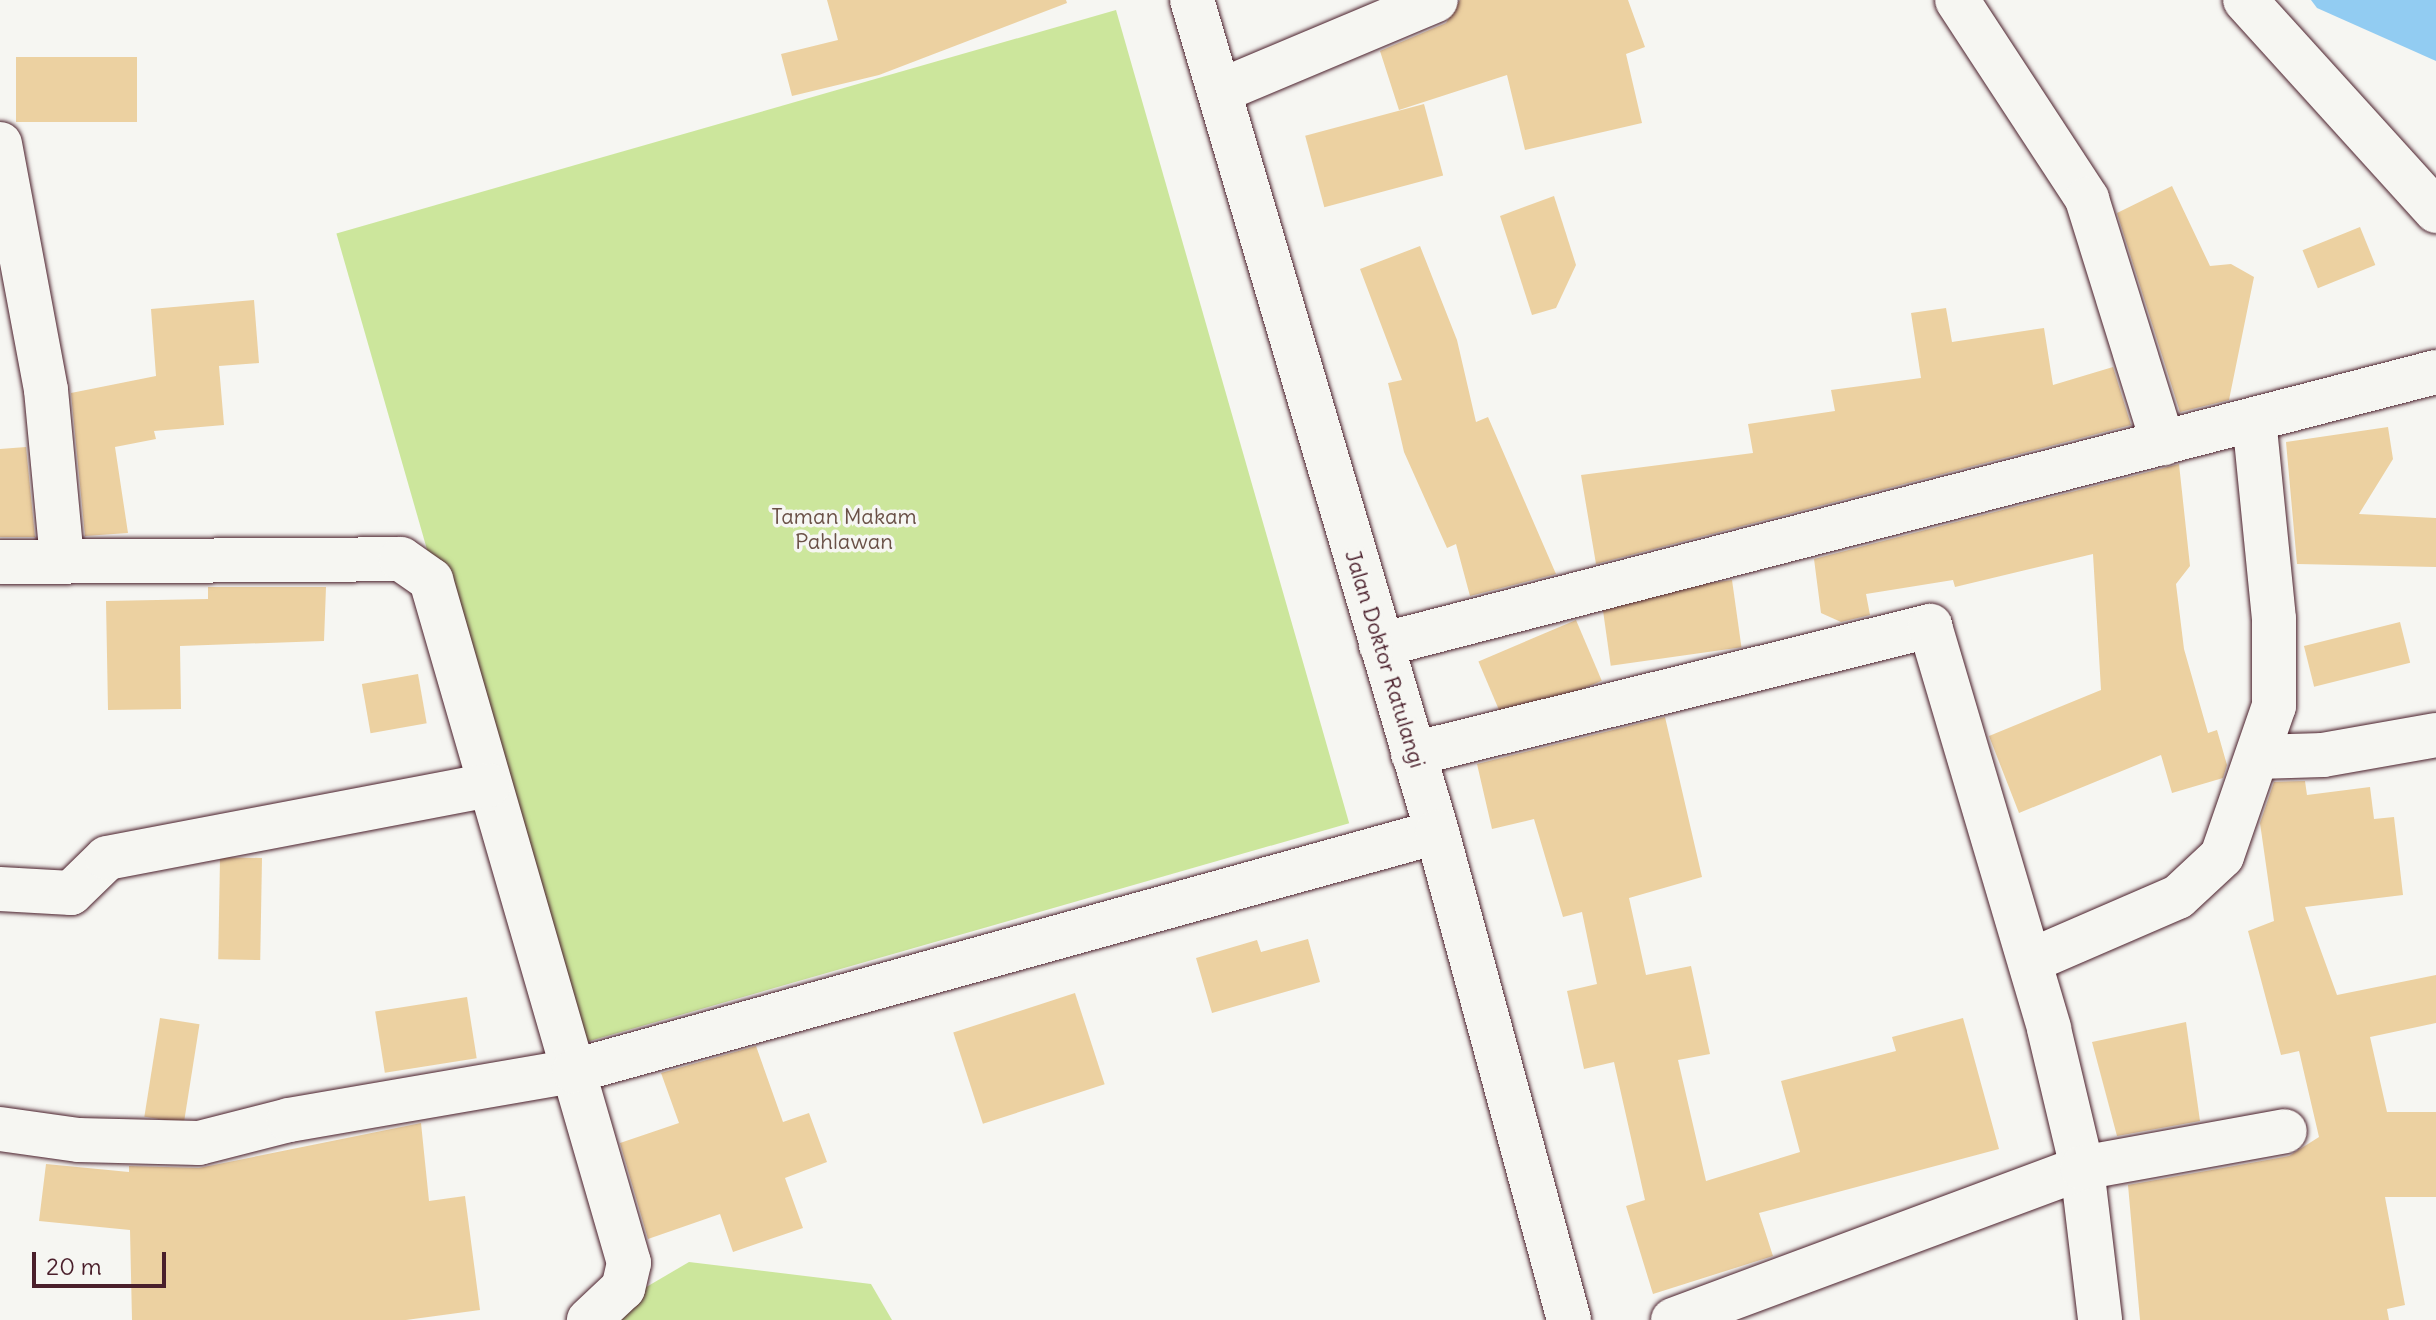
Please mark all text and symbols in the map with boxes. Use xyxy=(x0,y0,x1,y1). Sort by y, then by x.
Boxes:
park label: Taman Makam Pahlawan xyxy=(771,503,917,554)
street label: Jalan Doktor Ratulangi xyxy=(1339,547,1431,771)
scale bar xyxy=(36,1236,170,1286)
text: 20 m xyxy=(46,1251,102,1281)

